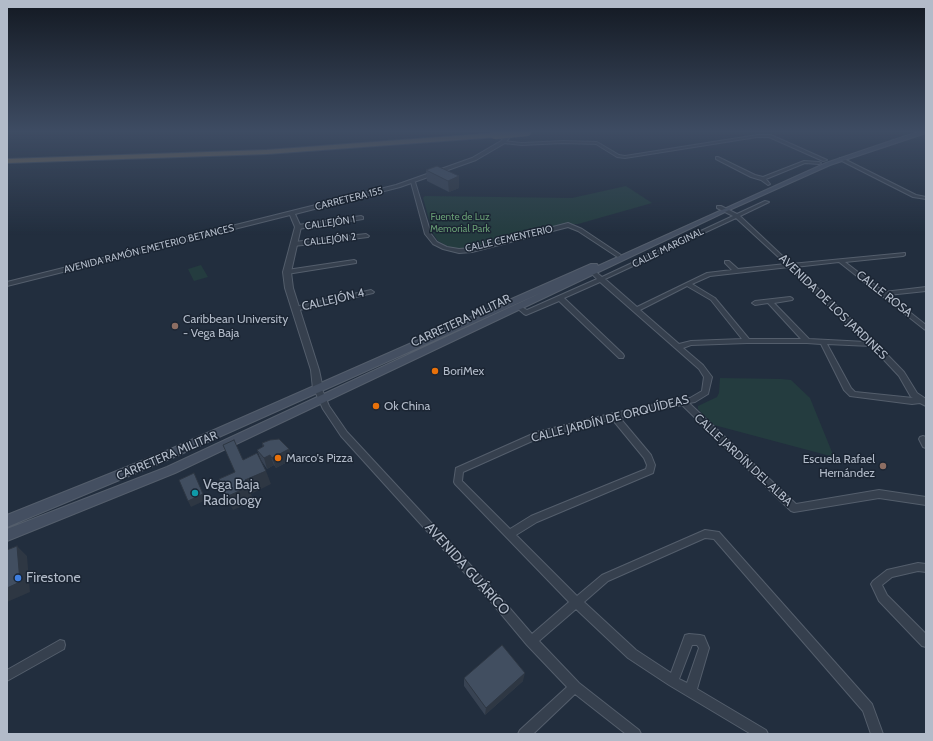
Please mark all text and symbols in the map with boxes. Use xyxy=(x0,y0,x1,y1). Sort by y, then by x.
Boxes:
street label: CARRETERA 155 xyxy=(314,185,384,213)
park label: Fuente de Luz Memorial Park xyxy=(430,211,490,234)
street label: CALLEJÓN 1 xyxy=(304,214,356,232)
street label: AVENIDA RAMÓN EMETERIO BETANCES xyxy=(63,222,235,276)
street label: CALLE CEMENTERIO xyxy=(464,223,554,255)
street label: CALLE MARGINAL xyxy=(630,226,706,270)
street label: CALLEJÓN 2 xyxy=(303,231,357,249)
street label: AVENIDA DE LOS JARDINES xyxy=(776,251,890,363)
street label: CALLE ROSA xyxy=(853,268,915,320)
street label: CALLEJÓN 4 xyxy=(300,286,366,314)
street label: CARRETERA MILITAR xyxy=(409,292,513,350)
place label: Caribbean University - Vega Baja xyxy=(183,312,288,340)
marker: Caribbean University - Vega Baja xyxy=(170,321,180,331)
place label: BoriMex xyxy=(443,364,484,378)
marker: BoriMex xyxy=(430,366,440,376)
street label: CALLE JARDÍN DE ORQUÍDEAS xyxy=(530,392,690,446)
place label: Ok China xyxy=(384,399,430,413)
marker: Ok China xyxy=(371,401,381,411)
street label: CALLE JARDÍN DEL ALBA xyxy=(691,411,795,509)
street label: CARRETERA MILITAR xyxy=(114,428,220,484)
place label: Marco's Pizza xyxy=(286,451,353,465)
place label: Escuela Rafael Hernández xyxy=(803,452,875,480)
marker: Marco's Pizza xyxy=(273,453,283,463)
marker: Escuela Rafael Hernández xyxy=(878,461,888,471)
place label: Vega Baja Radiology xyxy=(203,477,262,510)
marker: Vega Baja Radiology xyxy=(190,488,200,498)
street label: AVENIDA GUÁRICO xyxy=(421,519,513,619)
place label: Firestone xyxy=(26,570,81,586)
marker: Firestone xyxy=(13,573,23,583)

